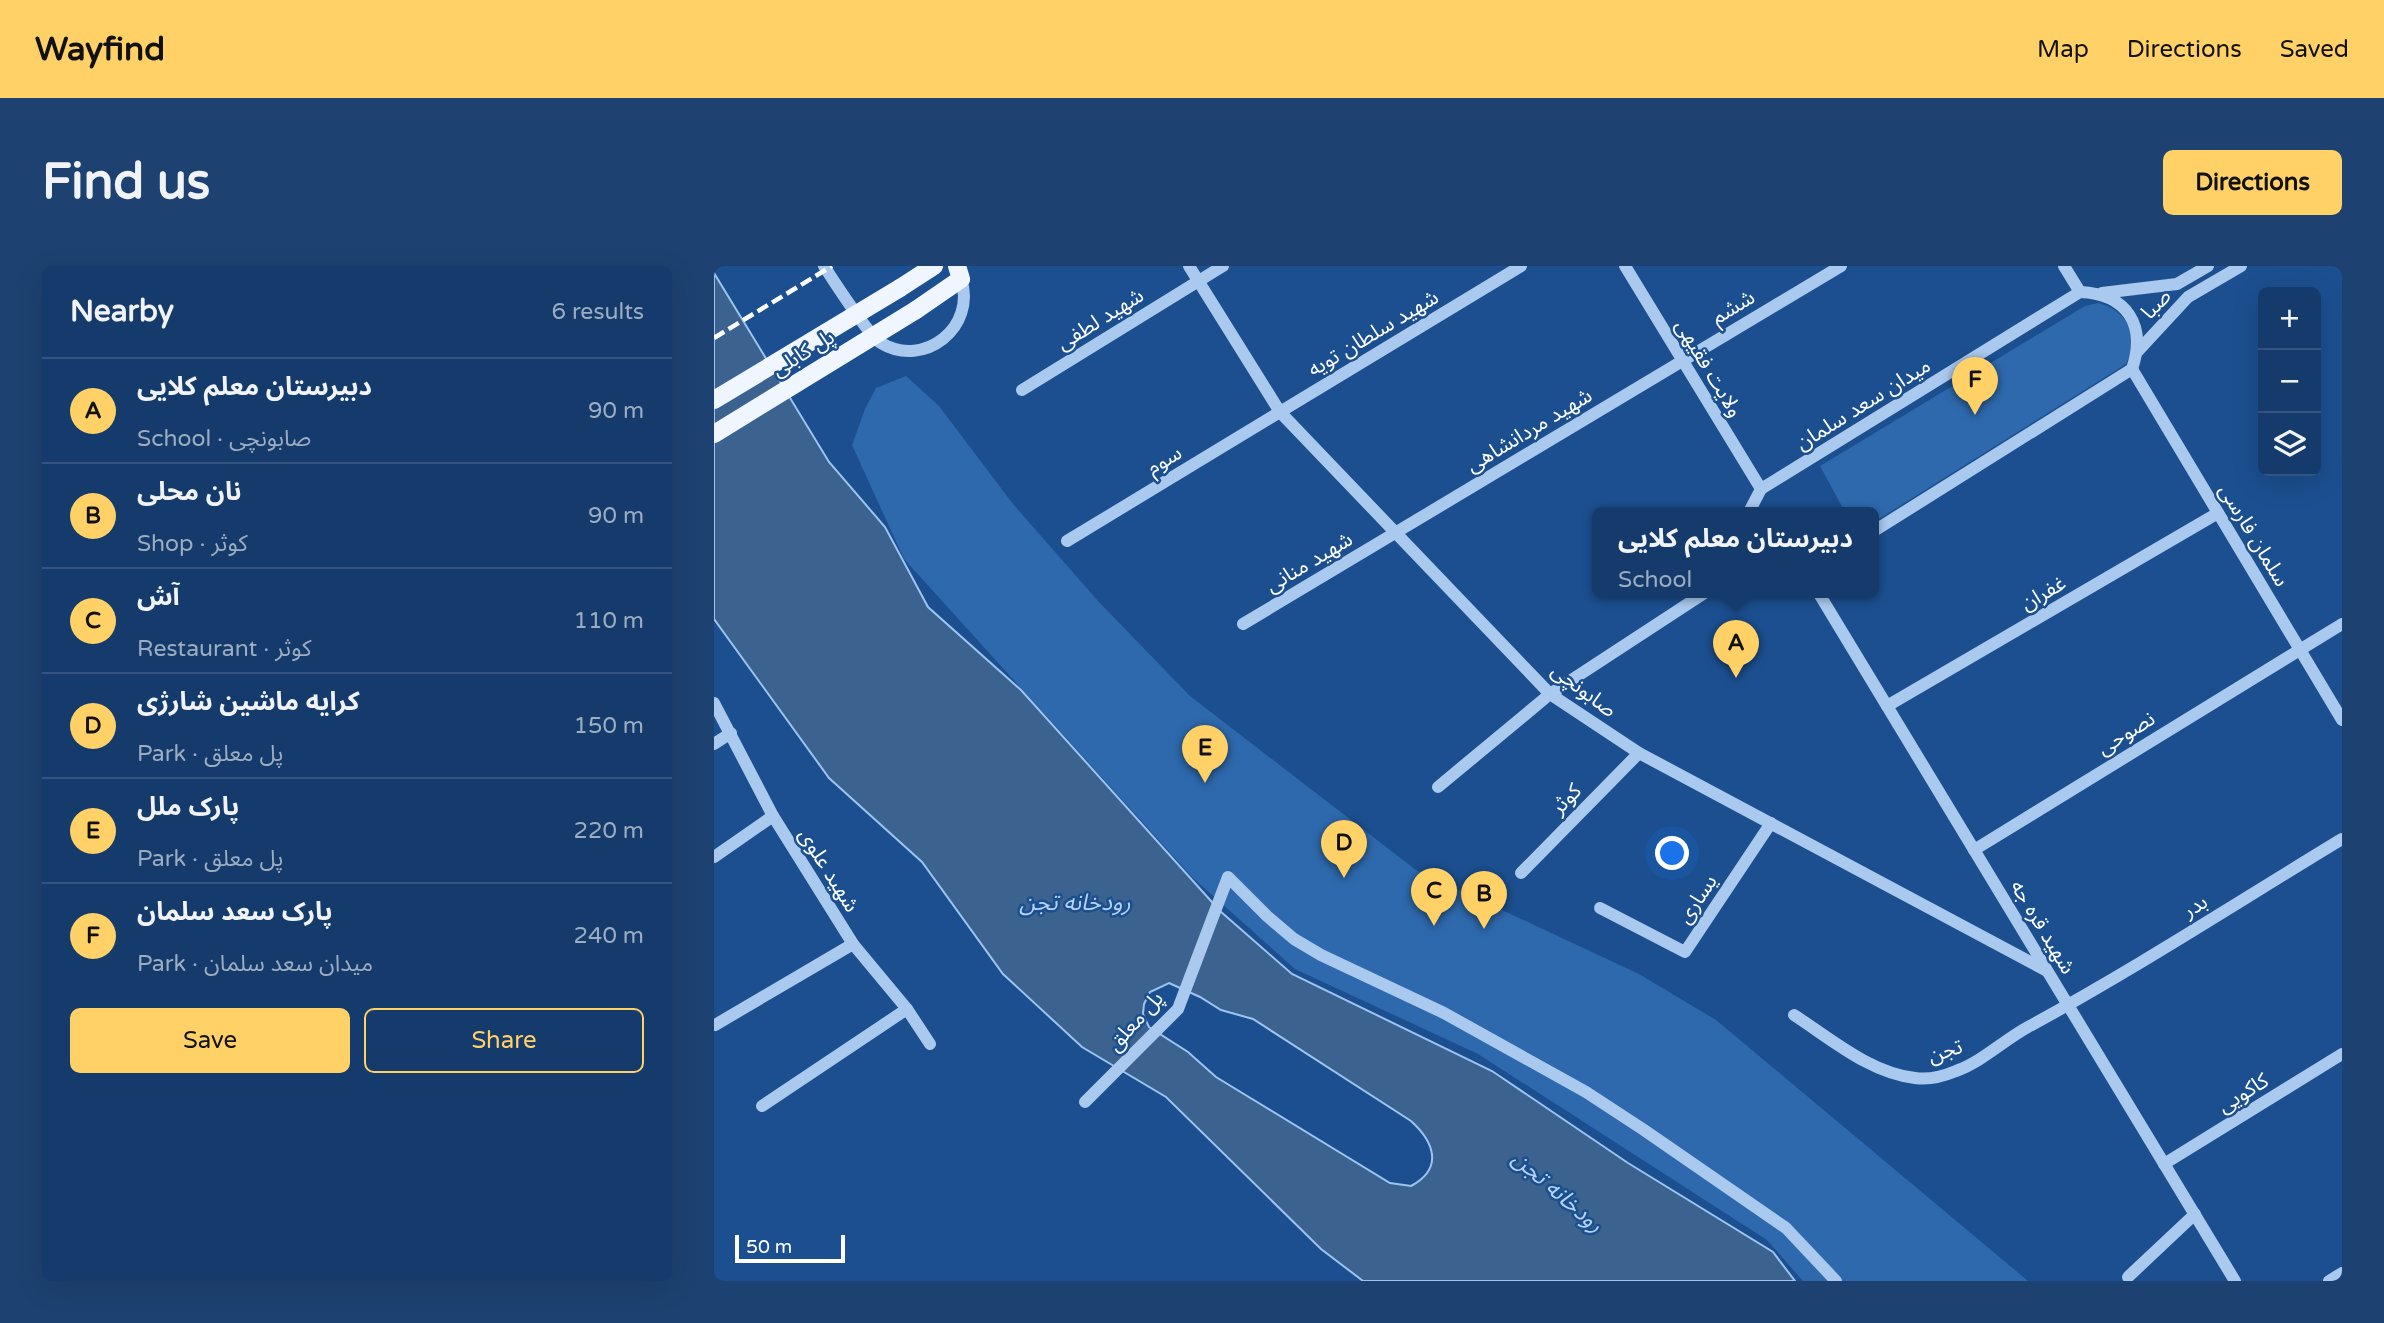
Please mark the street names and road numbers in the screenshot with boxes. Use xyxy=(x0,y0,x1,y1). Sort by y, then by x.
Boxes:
street label: شهید لطفی xyxy=(1052,283,1148,356)
street label: صبا xyxy=(2136,284,2177,325)
street label: شهید سلطان تویه xyxy=(1303,285,1443,382)
street label: ششم xyxy=(1707,285,1760,332)
street label: ولایت فقیهی xyxy=(1670,315,1748,422)
street label: پل کابلی xyxy=(767,324,839,383)
street label: میدان سعد سلمان xyxy=(1791,353,1935,456)
street label: شهید مردانشاهی xyxy=(1462,383,1597,478)
street label: سوم xyxy=(1142,440,1188,483)
street label: سلمان فارسی xyxy=(2213,479,2294,591)
street label: شهید منانی xyxy=(1261,527,1357,598)
street label: غفران xyxy=(2016,571,2070,616)
street label: صابونچی xyxy=(1546,658,1621,723)
street label: نصوحی xyxy=(2093,706,2160,761)
street label: کوثر xyxy=(1545,778,1587,821)
street label: شهید علوی xyxy=(793,824,864,917)
street label: یساری xyxy=(1672,870,1723,929)
street label: شهید قره جه xyxy=(2005,876,2080,979)
street label: بدر xyxy=(2177,889,2212,924)
street label: پل معلق xyxy=(1102,986,1169,1057)
street label: تجن xyxy=(1925,1034,1966,1069)
street label: کاکویی xyxy=(2213,1068,2274,1119)

